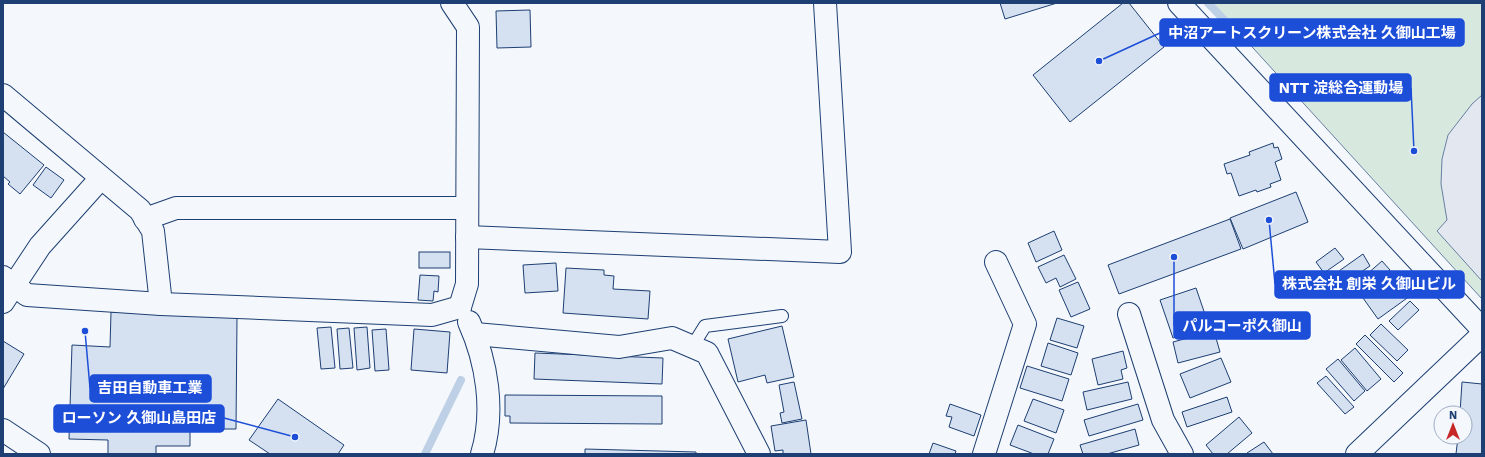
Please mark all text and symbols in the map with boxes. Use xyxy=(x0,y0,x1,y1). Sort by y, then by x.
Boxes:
callout: 中沼アートスクリーン株式会社 久御山工場 xyxy=(1160,19,1464,46)
text: 中沼アートスクリーン株式会社 久御山工場 xyxy=(1168,24,1456,42)
callout: NTT 淀総合運動場 xyxy=(1270,74,1411,101)
text: NTT 淀総合運動場 xyxy=(1279,79,1403,97)
callout: 株式会社 創栄 久御山ビル xyxy=(1275,271,1464,298)
text: 株式会社 創栄 久御山ビル xyxy=(1282,275,1456,293)
callout: パルコーポ久御山 xyxy=(1174,312,1310,339)
text: パルコーポ久御山 xyxy=(1182,317,1302,335)
callout: 吉田自動車工業 xyxy=(90,375,211,402)
text: 吉田自動車工業 xyxy=(97,379,203,397)
callout: ローソン 久御山島田店 xyxy=(54,405,224,432)
north arrow xyxy=(1433,405,1473,445)
text: ローソン 久御山島田店 xyxy=(62,409,216,427)
text: N xyxy=(1449,409,1457,422)

